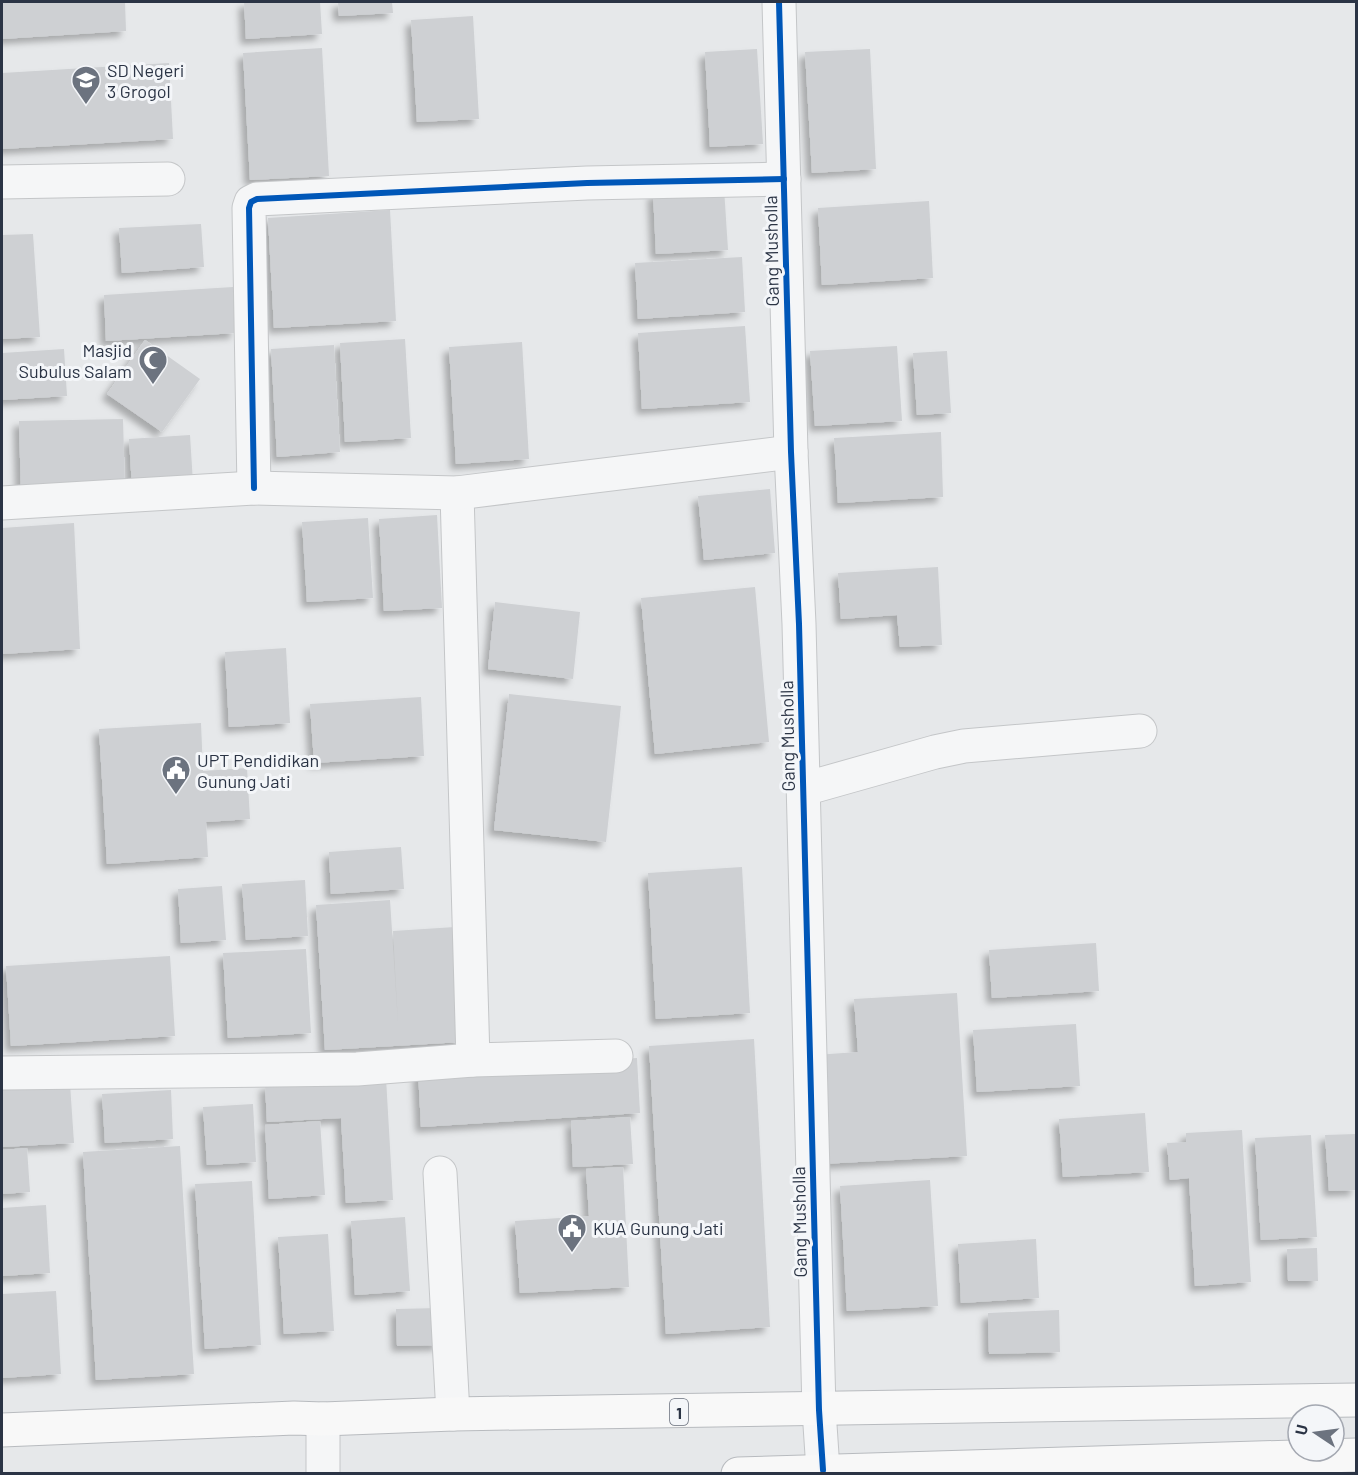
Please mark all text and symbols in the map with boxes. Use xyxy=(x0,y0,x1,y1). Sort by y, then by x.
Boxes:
place label: SD Negeri 3 Grogol xyxy=(107,59,184,102)
school or university icon: SD Negeri 3 Grogol xyxy=(70,64,102,106)
street label: Gang Musholla xyxy=(759,195,783,307)
place label: Masjid Subulus Salam xyxy=(18,339,132,382)
mosque icon: Masjid Subulus Salam xyxy=(137,344,169,386)
street label: Gang Musholla xyxy=(775,680,799,792)
place label: UPT Pendidikan Gunung Jati xyxy=(197,749,319,792)
public building icon: UPT Pendidikan Gunung Jati xyxy=(160,754,192,796)
street label: Gang Musholla xyxy=(787,1166,811,1278)
public building icon: KUA Gunung Jati xyxy=(556,1212,588,1254)
place label: KUA Gunung Jati xyxy=(593,1217,724,1239)
road number: 1 xyxy=(670,1399,688,1425)
north arrow xyxy=(1286,1403,1346,1463)
text: U xyxy=(1291,1422,1311,1437)

